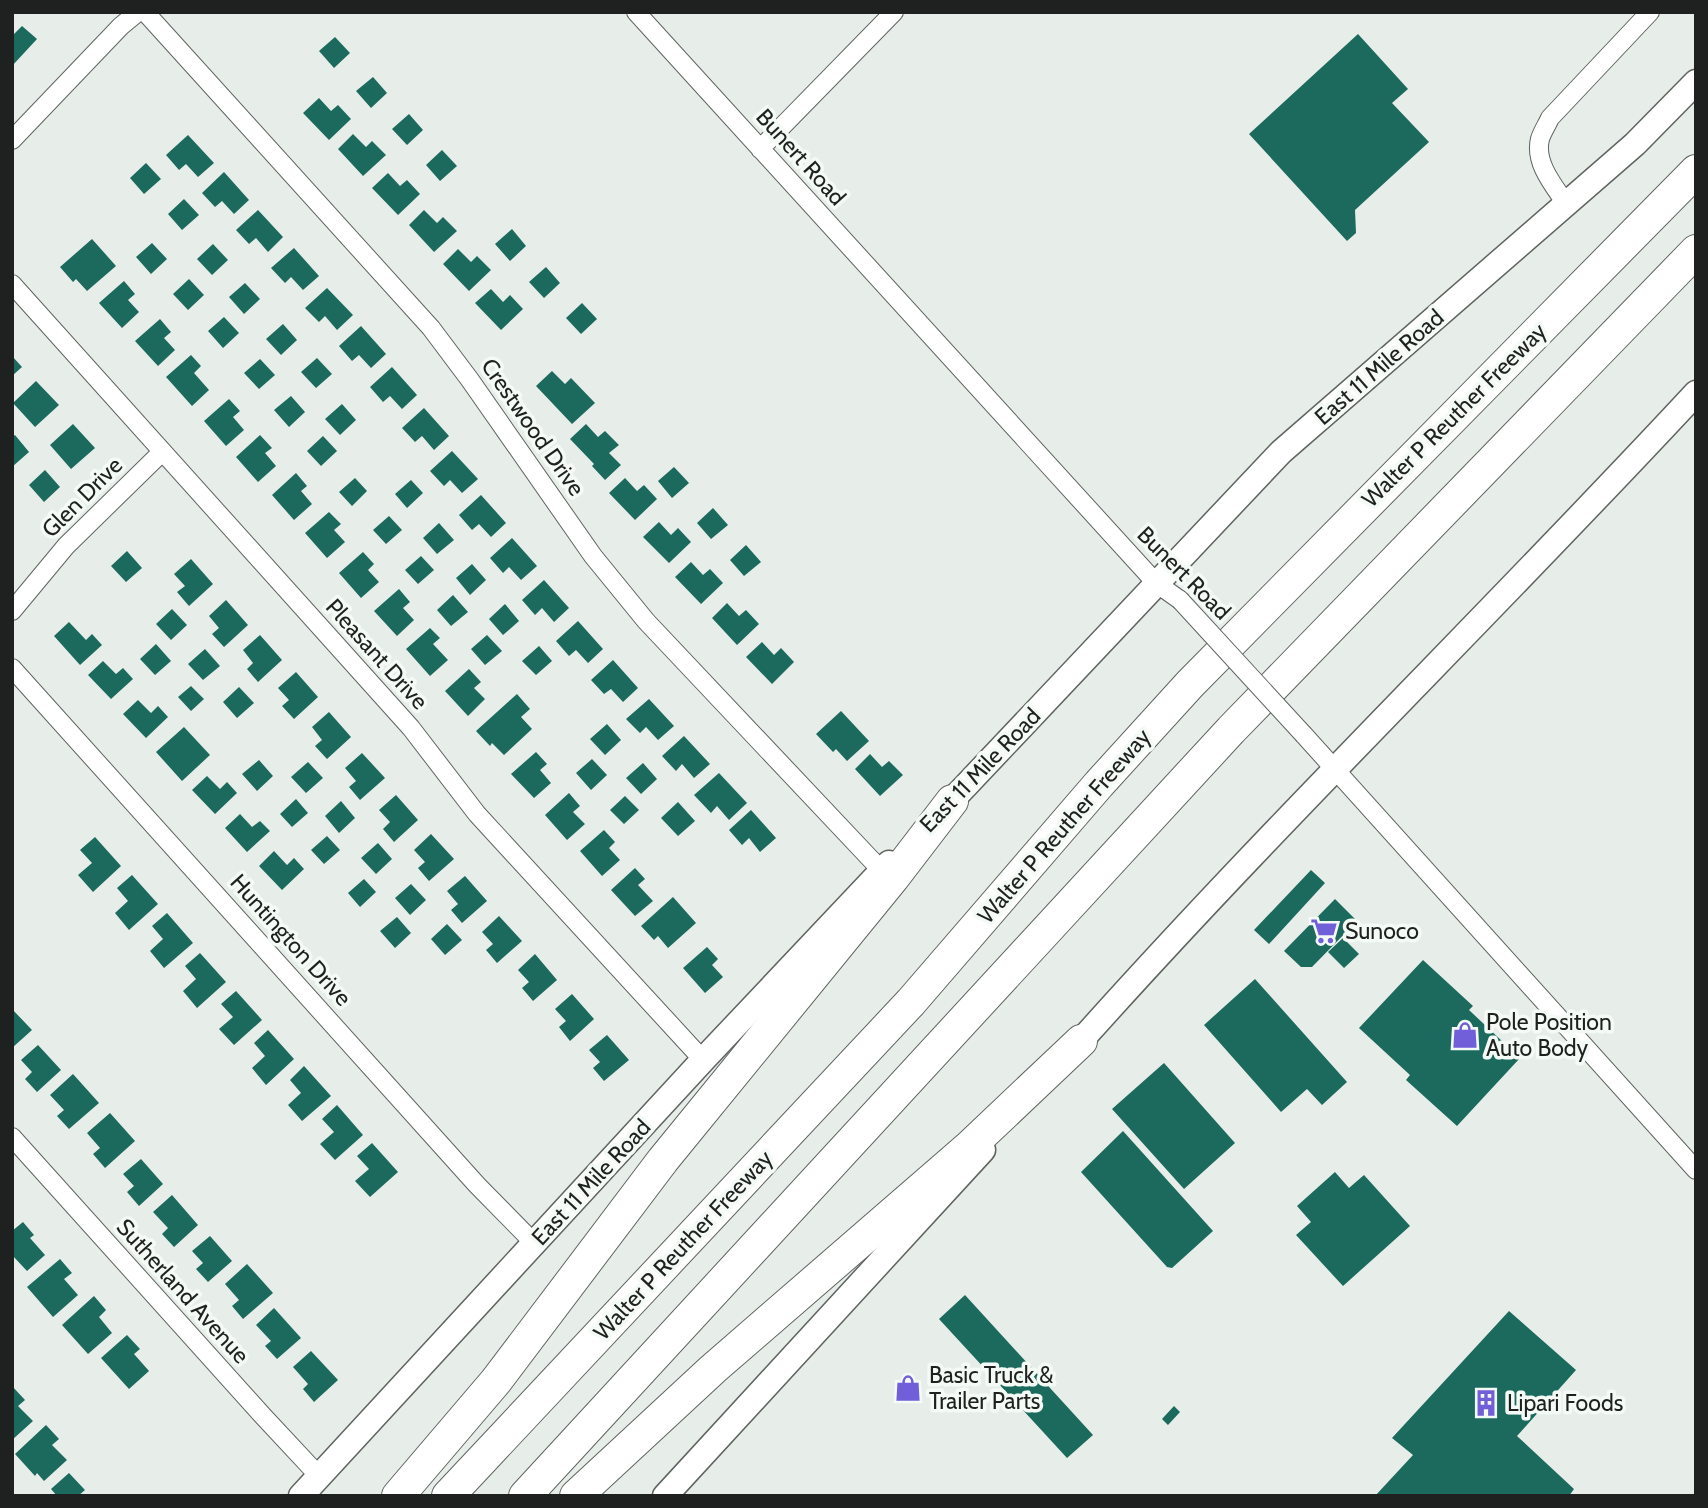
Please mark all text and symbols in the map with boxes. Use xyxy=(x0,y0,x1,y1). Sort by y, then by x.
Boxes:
street label: Bunert Road xyxy=(750,103,852,211)
street label: East 11 Mile Road xyxy=(1309,303,1449,431)
street label: Walter P Reuther Freeway xyxy=(1356,317,1552,513)
street label: Crestwood Drive xyxy=(475,353,591,501)
street label: Glen Drive xyxy=(36,451,128,543)
street label: Bunert Road xyxy=(1132,521,1236,625)
street label: Pleasant Drive xyxy=(320,593,434,715)
street label: East 11 Mile Road xyxy=(914,702,1046,838)
street label: Walter P Reuther Freeway xyxy=(972,722,1157,929)
street label: Huntington Drive xyxy=(225,868,358,1012)
supermarket icon: Sunoco xyxy=(1309,916,1339,946)
place label: Sunoco xyxy=(1345,917,1419,945)
place label: Pole Position Auto Body xyxy=(1486,1008,1612,1062)
shop icon: Pole Position Auto Body xyxy=(1450,1020,1480,1050)
street label: East 11 Mile Road xyxy=(526,1113,656,1251)
street label: Walter P Reuther Freeway xyxy=(588,1144,779,1346)
street label: Sutherland Avenue xyxy=(111,1213,255,1369)
place label: Basic Truck & Trailer Parts xyxy=(929,1361,1053,1415)
shop icon: Basic Truck & Trailer Parts xyxy=(893,1373,923,1403)
building icon: Lipari Foods xyxy=(1471,1388,1501,1418)
place label: Lipari Foods xyxy=(1507,1389,1623,1417)

